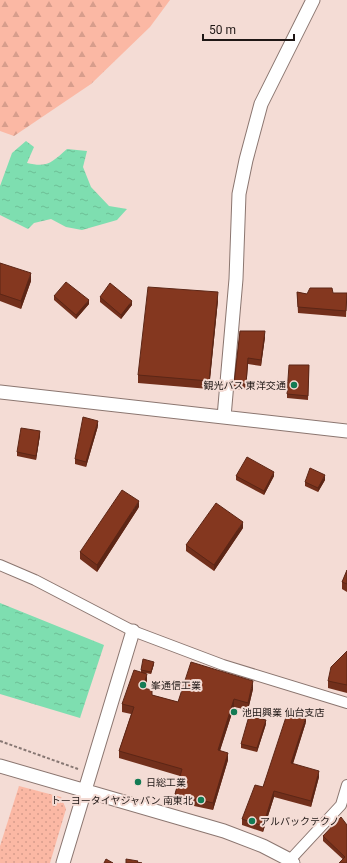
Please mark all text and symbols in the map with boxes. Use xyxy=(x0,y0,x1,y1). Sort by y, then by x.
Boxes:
scale bar xyxy=(203,16,294,42)
text: 50 m xyxy=(209,23,236,37)
place label: 観光バス 東洋交通 xyxy=(204,380,286,391)
marker: 観光バス 東洋交通 xyxy=(289,380,299,390)
marker: 峯通信工業 xyxy=(138,680,148,690)
place label: 峯通信工業 xyxy=(151,680,201,691)
marker: 池田興業 仙台支店 xyxy=(229,707,239,717)
place label: 池田興業 仙台支店 xyxy=(242,707,324,718)
marker: 日総工業 xyxy=(133,777,143,787)
place label: 日総工業 xyxy=(146,777,186,788)
place label: トーヨータイヤジャパン 南東北 xyxy=(51,795,193,806)
marker: トーヨータイヤジャパン 南東北 xyxy=(196,795,206,805)
marker: アルパックテクノ xyxy=(247,816,257,826)
place label: アルパックテクノ xyxy=(260,816,339,827)

